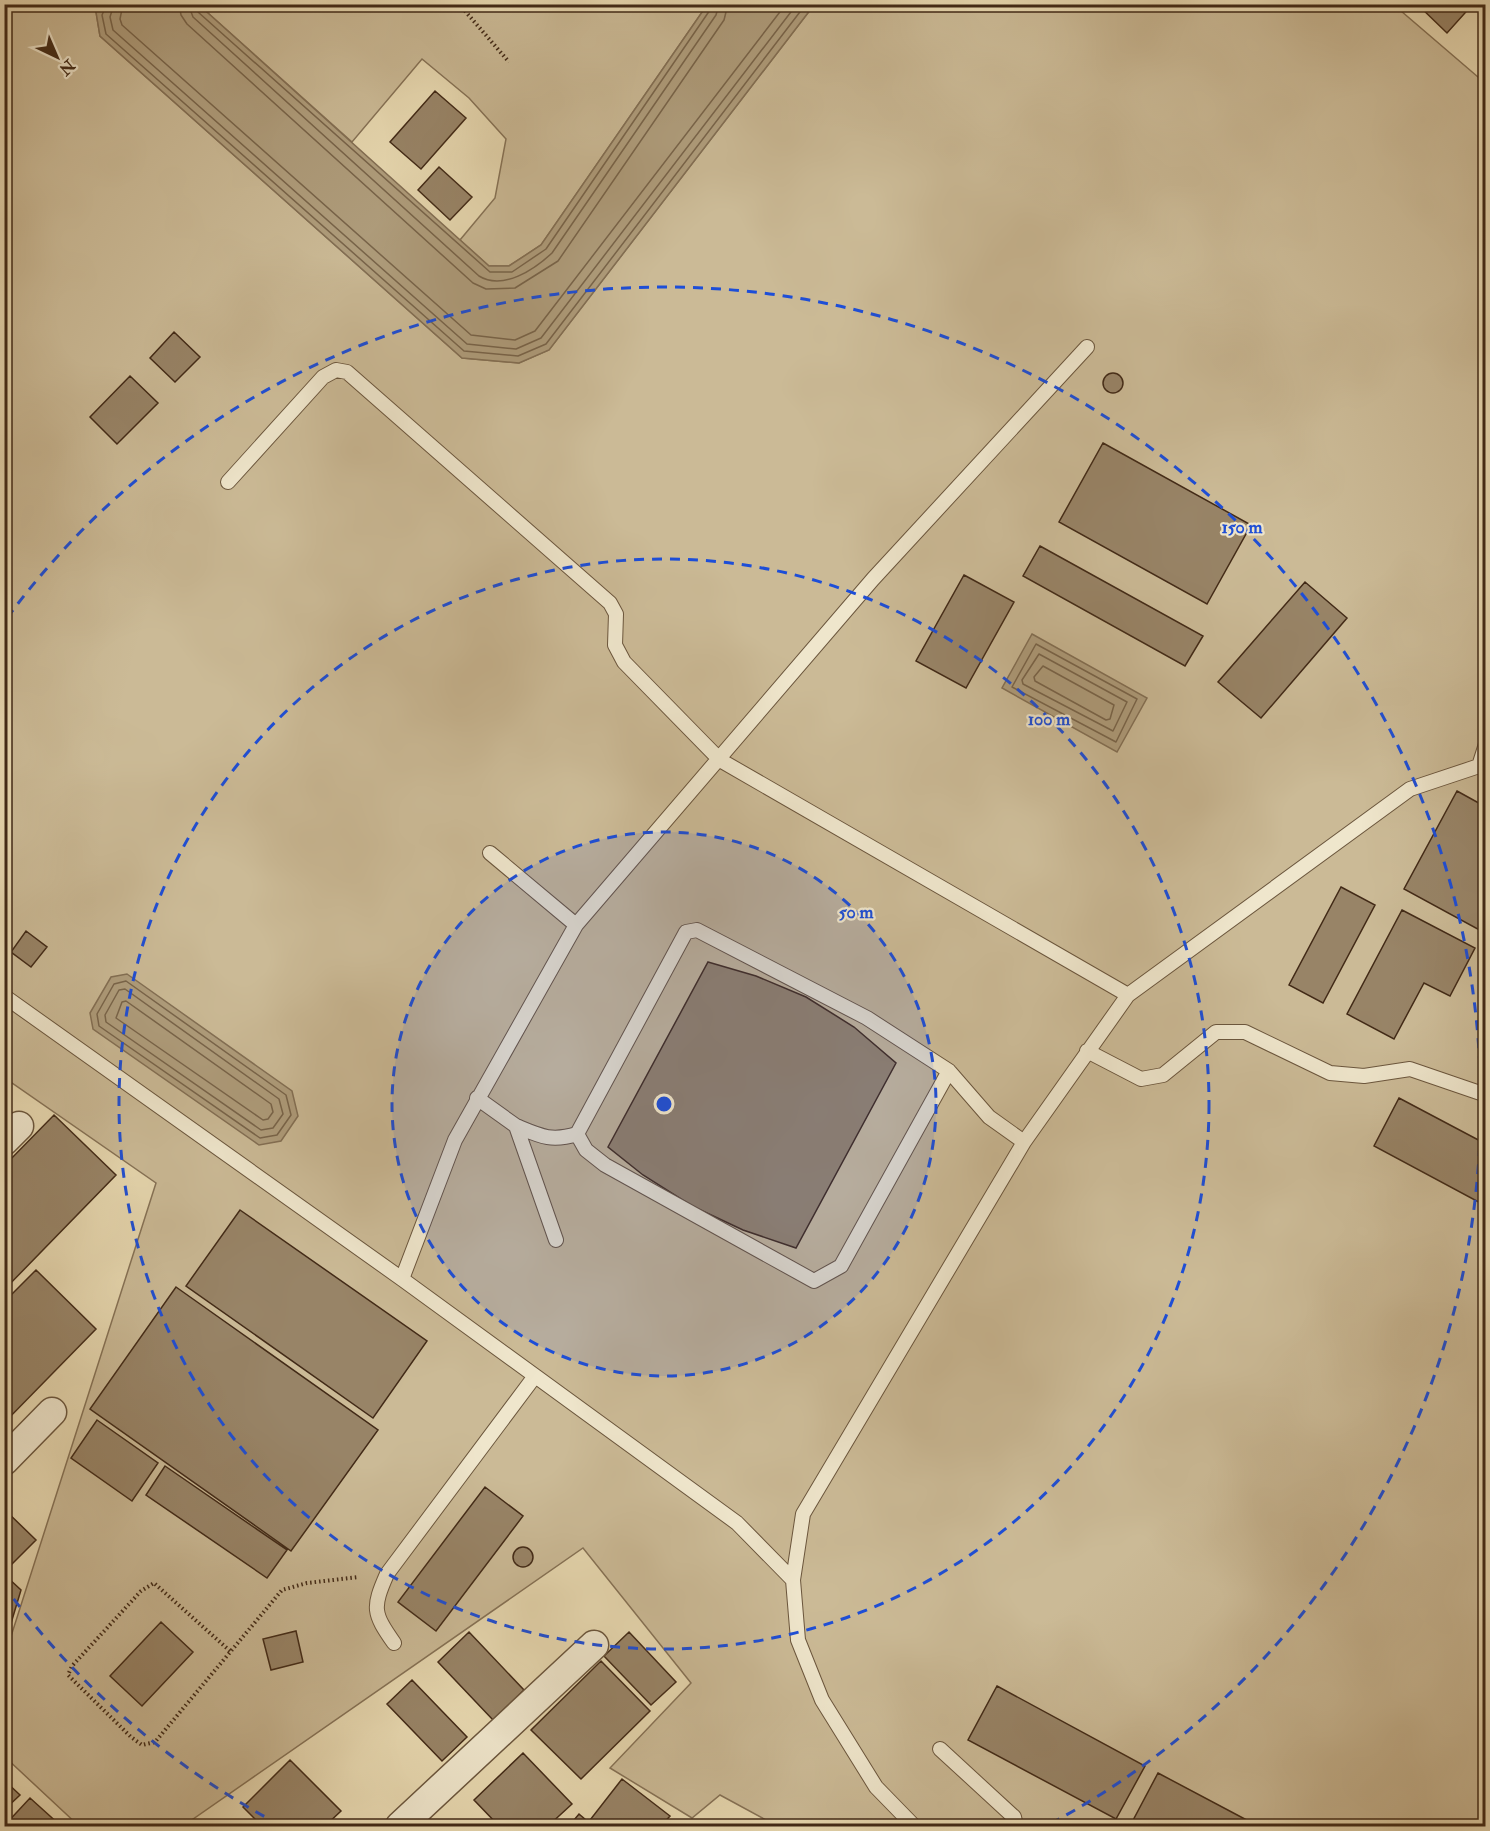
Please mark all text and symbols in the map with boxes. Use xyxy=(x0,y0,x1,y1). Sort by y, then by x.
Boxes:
north arrow xyxy=(27,27,87,87)
text: N xyxy=(54,54,80,80)
text: 150 m xyxy=(1221,516,1264,539)
text: 100 m xyxy=(1028,708,1071,731)
text: 50 m xyxy=(839,901,874,924)
centre of rings xyxy=(654,1094,674,1114)

